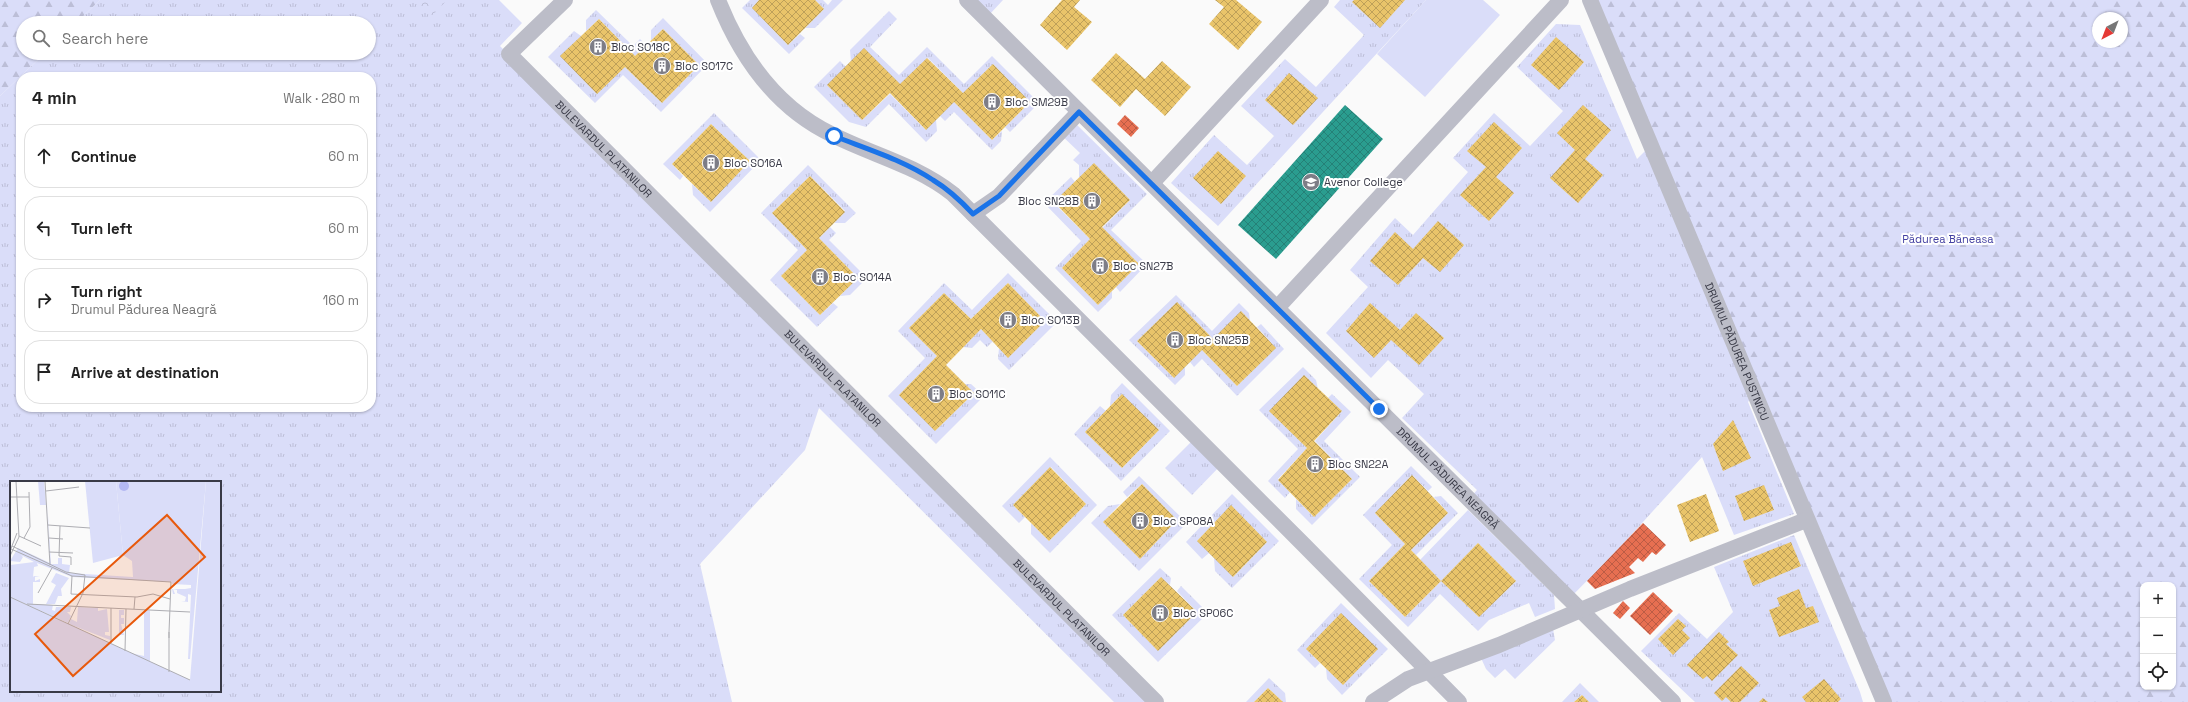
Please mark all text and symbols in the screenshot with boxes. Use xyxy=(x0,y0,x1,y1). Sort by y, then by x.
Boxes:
north arrow xyxy=(2092,12,2128,48)
search box xyxy=(16,16,376,60)
icon: search xyxy=(30,27,52,49)
text: Search here xyxy=(62,29,148,48)
building icon: Bloc SO18C xyxy=(588,37,608,57)
place label: Bloc SO18C xyxy=(611,40,670,54)
building icon: Bloc SO17C xyxy=(652,56,672,76)
place label: Bloc SO17C xyxy=(675,59,733,73)
text: 4 min xyxy=(32,87,77,109)
text: Walk · 280 m xyxy=(283,90,360,107)
building icon: Bloc SM29B xyxy=(982,92,1002,112)
place label: Bloc SM29B xyxy=(1005,95,1068,109)
street label: BULEVARDUL PLATANILOR xyxy=(552,97,655,201)
route start xyxy=(825,127,843,145)
icon: ahead xyxy=(33,145,55,167)
text: Continue xyxy=(71,147,137,166)
text: 60 m xyxy=(328,148,359,165)
building icon: Bloc SO16A xyxy=(701,153,721,173)
place label: Bloc SO16A xyxy=(724,156,783,170)
school or university icon: Avenor College xyxy=(1301,172,1321,192)
place label: Avenor College xyxy=(1324,175,1403,189)
building icon: Bloc SN28B xyxy=(1082,191,1102,211)
place label: Bloc SN28B xyxy=(1018,194,1079,208)
icon: left xyxy=(33,217,55,239)
text: Turn left xyxy=(71,219,133,238)
text: 60 m xyxy=(328,220,359,237)
park label: Pădurea Băneasa xyxy=(1902,232,1994,246)
building icon: Bloc SN27B xyxy=(1090,256,1110,276)
place label: Bloc SN27B xyxy=(1113,259,1173,273)
building icon: Bloc SO14A xyxy=(810,267,830,287)
place label: Bloc SO14A xyxy=(833,270,892,284)
street label: DRUMUL PĂDUREA PUSTNICU xyxy=(1702,280,1772,423)
text: Turn right xyxy=(71,282,142,301)
icon: right xyxy=(33,289,55,311)
text: 160 m xyxy=(323,292,359,309)
text: Drumul Pădurea Neagră xyxy=(71,301,217,318)
building icon: Bloc SO13B xyxy=(998,310,1018,330)
place label: Bloc SO13B xyxy=(1021,313,1080,327)
street label: BULEVARDUL PLATANILOR xyxy=(781,327,884,430)
building icon: Bloc SN25B xyxy=(1165,330,1185,350)
place label: Bloc SN25B xyxy=(1188,333,1249,347)
icon: arrive xyxy=(33,361,55,383)
text: Arrive at destination xyxy=(71,363,219,382)
building icon: Bloc SO11C xyxy=(926,384,946,404)
place label: Bloc SO11C xyxy=(949,387,1006,401)
route end xyxy=(1370,400,1388,418)
street label: DRUMUL PĂDUREA NEAGRĂ xyxy=(1394,424,1502,532)
building icon: Bloc SN22A xyxy=(1305,454,1325,474)
place label: Bloc SN22A xyxy=(1328,457,1388,471)
inset map xyxy=(10,481,221,692)
building icon: Bloc SP08A xyxy=(1130,511,1150,531)
place label: Bloc SP08A xyxy=(1153,514,1213,528)
street label: BULEVARDUL PLATANILOR xyxy=(1010,556,1113,659)
map controls xyxy=(2140,582,2176,690)
button: + xyxy=(2140,582,2176,618)
building icon: Bloc SP06C xyxy=(1150,603,1170,623)
place label: Bloc SP06C xyxy=(1173,606,1233,620)
button: − xyxy=(2140,618,2176,654)
button: locate xyxy=(2140,654,2176,690)

